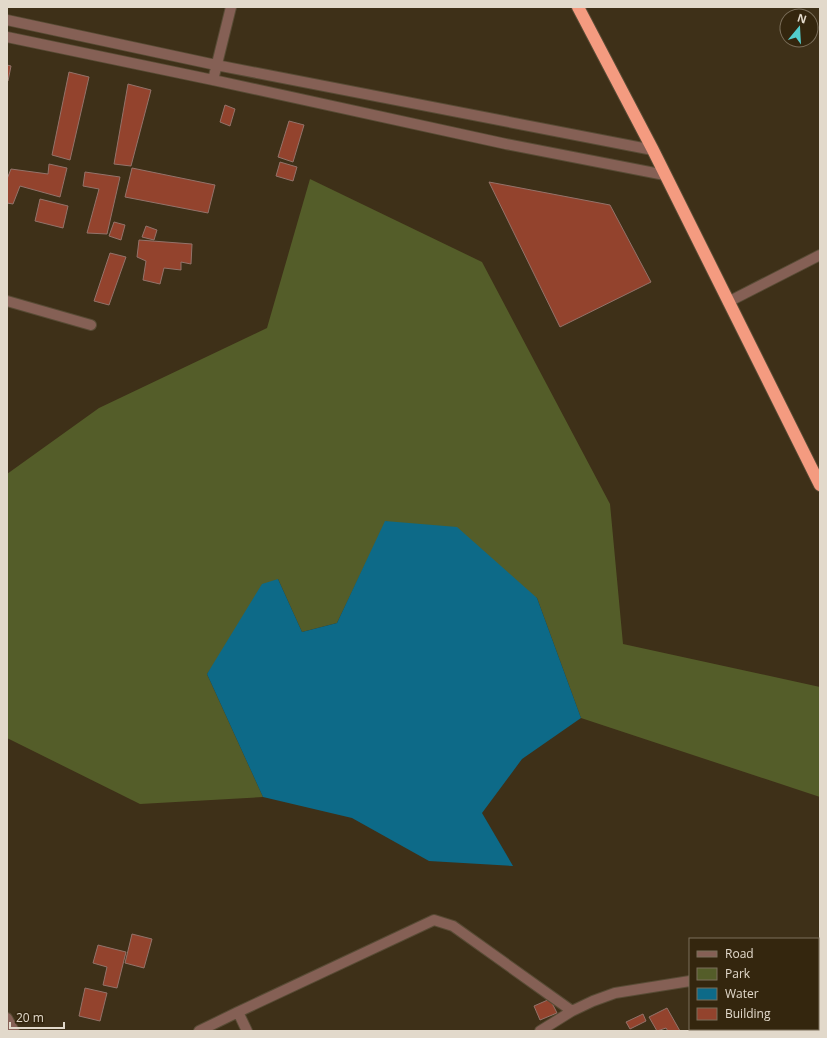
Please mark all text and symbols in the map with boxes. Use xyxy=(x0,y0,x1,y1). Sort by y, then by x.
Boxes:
north arrow xyxy=(779,8,819,48)
text: N xyxy=(796,9,809,27)
legend xyxy=(689,938,819,1030)
text: Road xyxy=(725,945,754,962)
text: Park xyxy=(725,965,751,982)
text: Water xyxy=(725,985,759,1002)
scale bar xyxy=(10,1004,64,1030)
text: Building xyxy=(725,1005,771,1022)
text: 20 m xyxy=(16,1009,44,1026)

